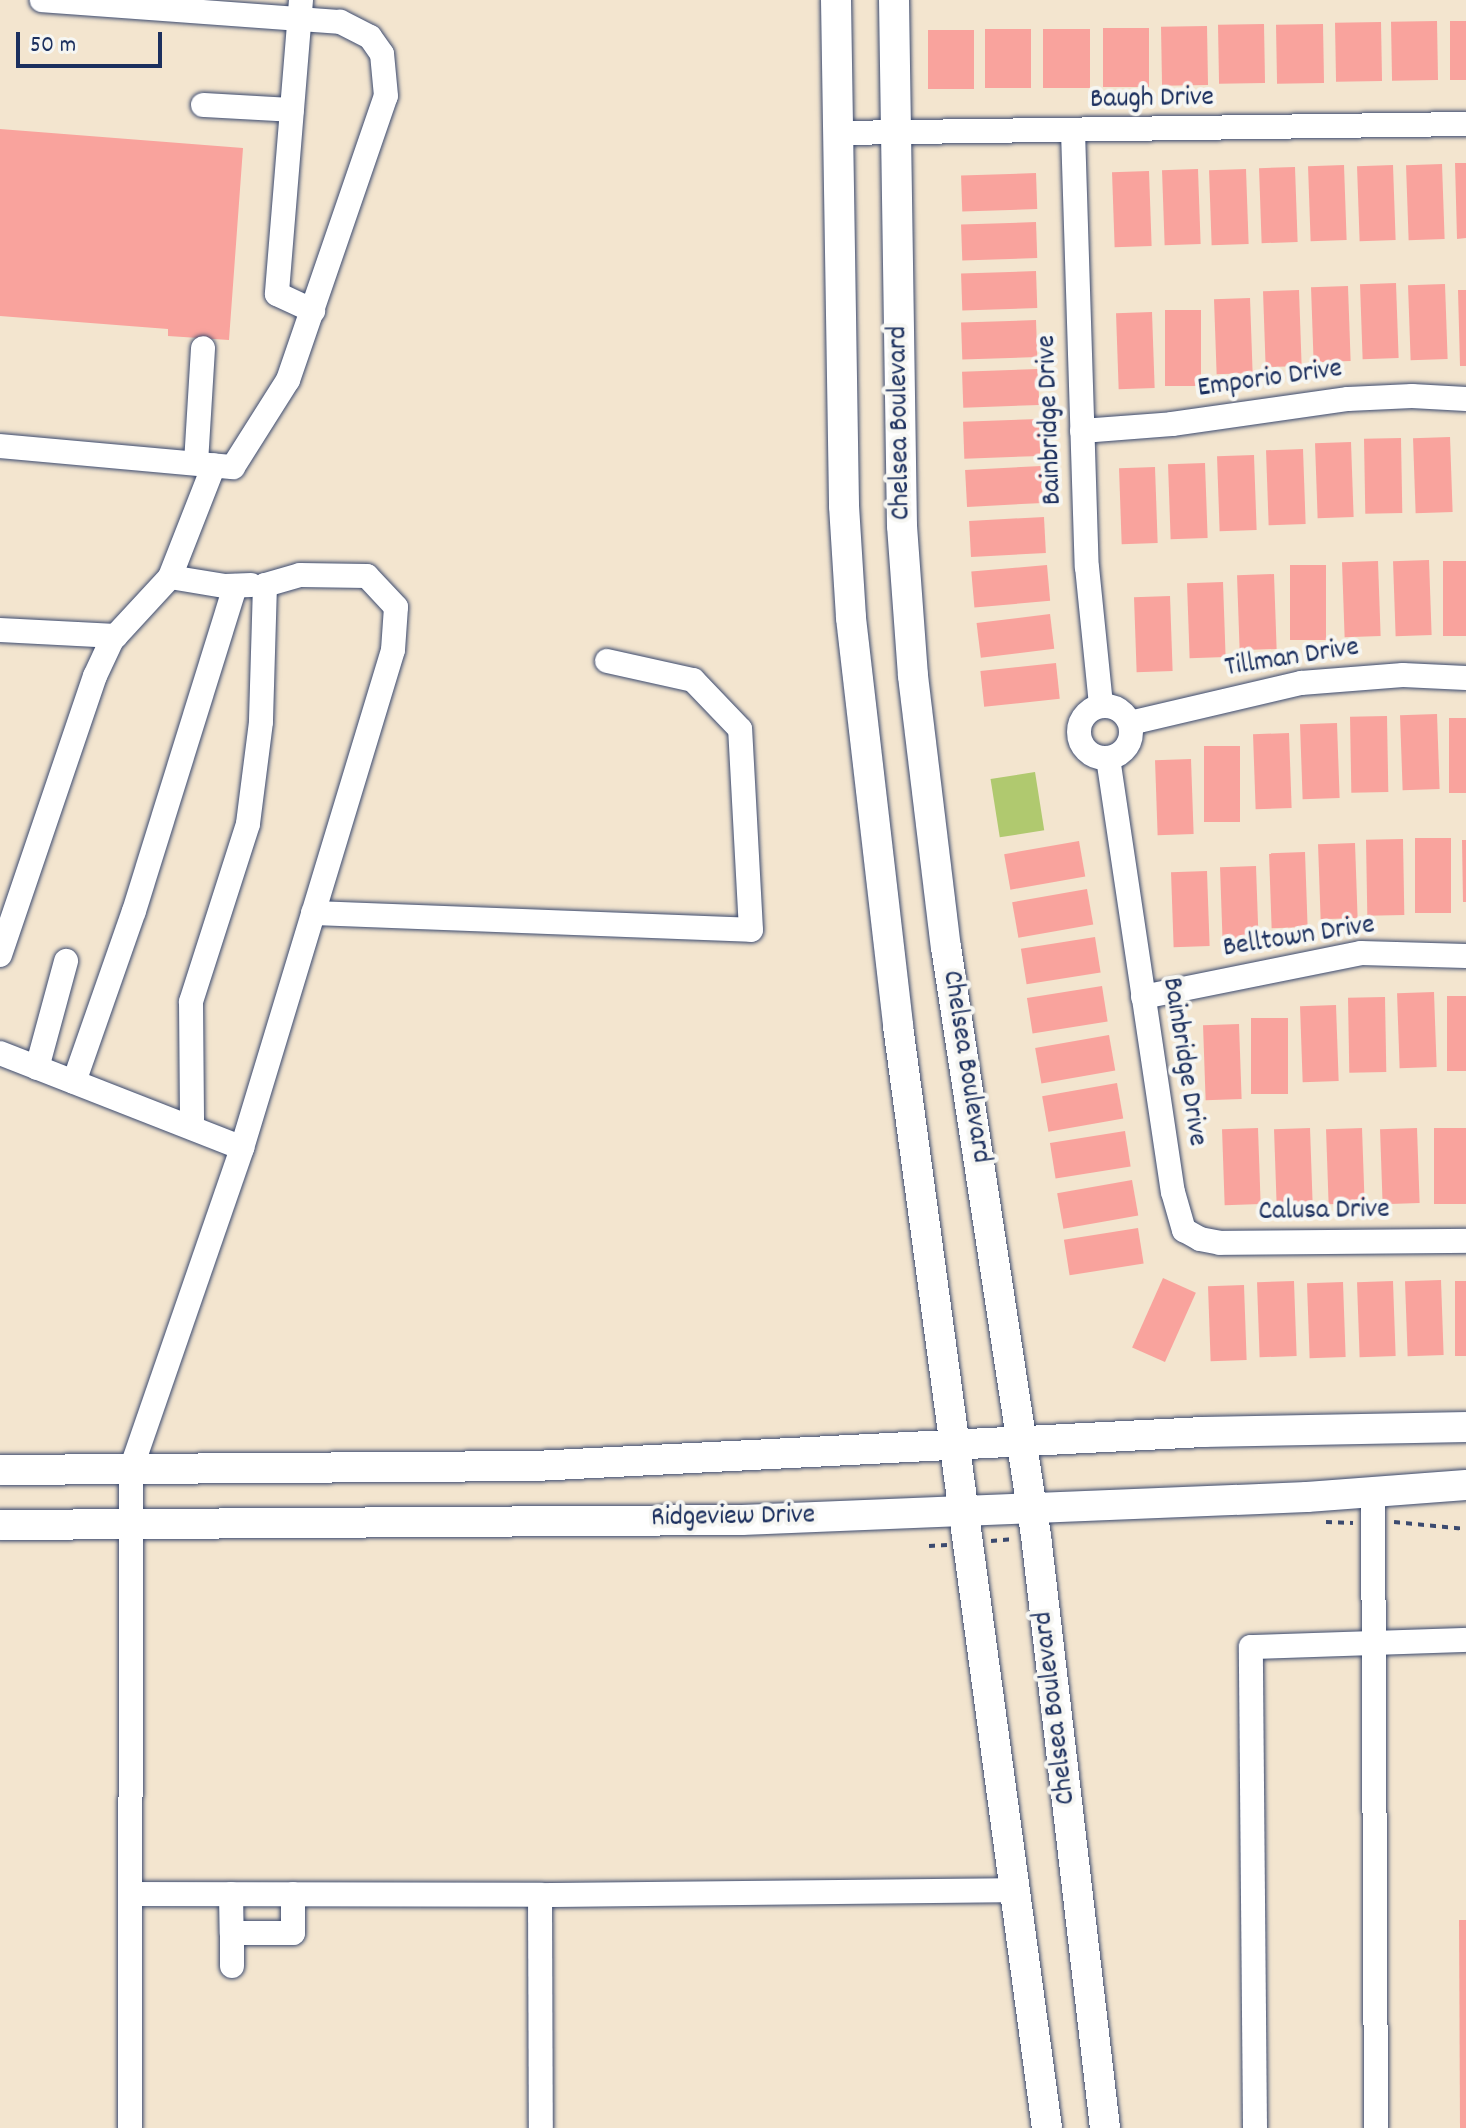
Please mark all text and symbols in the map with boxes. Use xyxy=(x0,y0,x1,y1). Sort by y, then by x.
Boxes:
scale bar xyxy=(20,16,166,66)
text: 50 m xyxy=(30,29,76,63)
street label: Baugh Drive xyxy=(1090,82,1214,118)
street label: Chelsea Boulevard xyxy=(883,326,919,520)
street label: Bainbridge Drive xyxy=(1031,334,1071,506)
street label: Emporio Drive xyxy=(1196,353,1344,407)
street label: Tillman Drive xyxy=(1223,632,1361,686)
street label: Belltown Drive xyxy=(1221,909,1377,967)
street label: Chelsea Boulevard xyxy=(933,968,997,1166)
street label: Bainbridge Drive xyxy=(1153,975,1213,1149)
street label: Calusa Drive xyxy=(1258,1194,1390,1230)
street label: Ridgeview Drive xyxy=(651,1500,815,1536)
street label: Chelsea Boulevard xyxy=(1027,1609,1085,1807)

